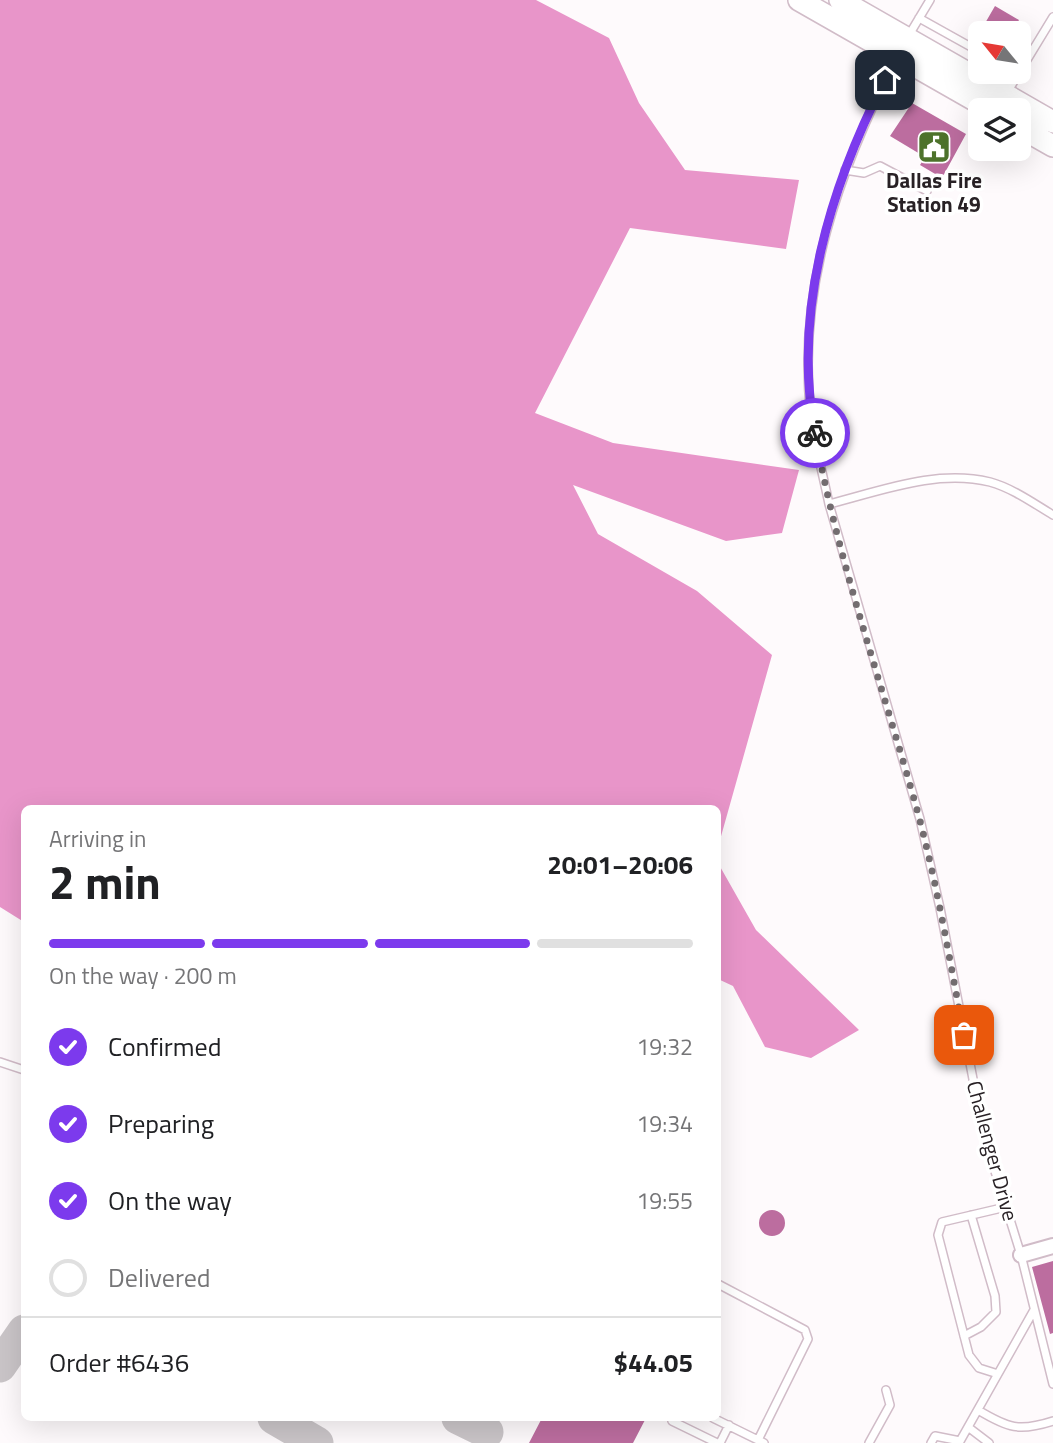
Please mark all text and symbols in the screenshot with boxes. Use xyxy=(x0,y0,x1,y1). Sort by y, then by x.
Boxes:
north arrow xyxy=(968,21,1031,84)
map controls xyxy=(968,21,1031,161)
pin xyxy=(855,50,915,110)
icon: home xyxy=(866,61,904,99)
button: layers xyxy=(968,98,1031,161)
public building icon: Dallas Fire Station 49 xyxy=(915,128,953,166)
place label: Dallas Fire Station 49 xyxy=(886,164,982,220)
courier xyxy=(780,398,850,468)
icon: bike xyxy=(796,414,834,452)
text: Arriving in xyxy=(49,821,146,856)
text: 20:01–20:06 xyxy=(547,845,693,884)
text: 2 min xyxy=(49,847,161,917)
text: On the way · 200 m xyxy=(49,958,237,993)
pin xyxy=(934,1005,994,1065)
icon: bag xyxy=(945,1016,983,1054)
text: Confirmed xyxy=(108,1027,222,1066)
icon: check xyxy=(49,1028,87,1066)
text: 19:32 xyxy=(636,1029,693,1064)
street label: Challenger Drive xyxy=(959,1077,1027,1224)
text: Preparing xyxy=(108,1104,214,1143)
icon: check xyxy=(49,1105,87,1143)
text: 19:34 xyxy=(636,1106,693,1141)
text: On the way xyxy=(108,1181,232,1220)
icon: check xyxy=(49,1182,87,1220)
text: 19:55 xyxy=(636,1183,693,1218)
text: Delivered xyxy=(108,1258,211,1297)
text: Order #6436 xyxy=(49,1343,189,1382)
text: $44.05 xyxy=(614,1343,693,1382)

